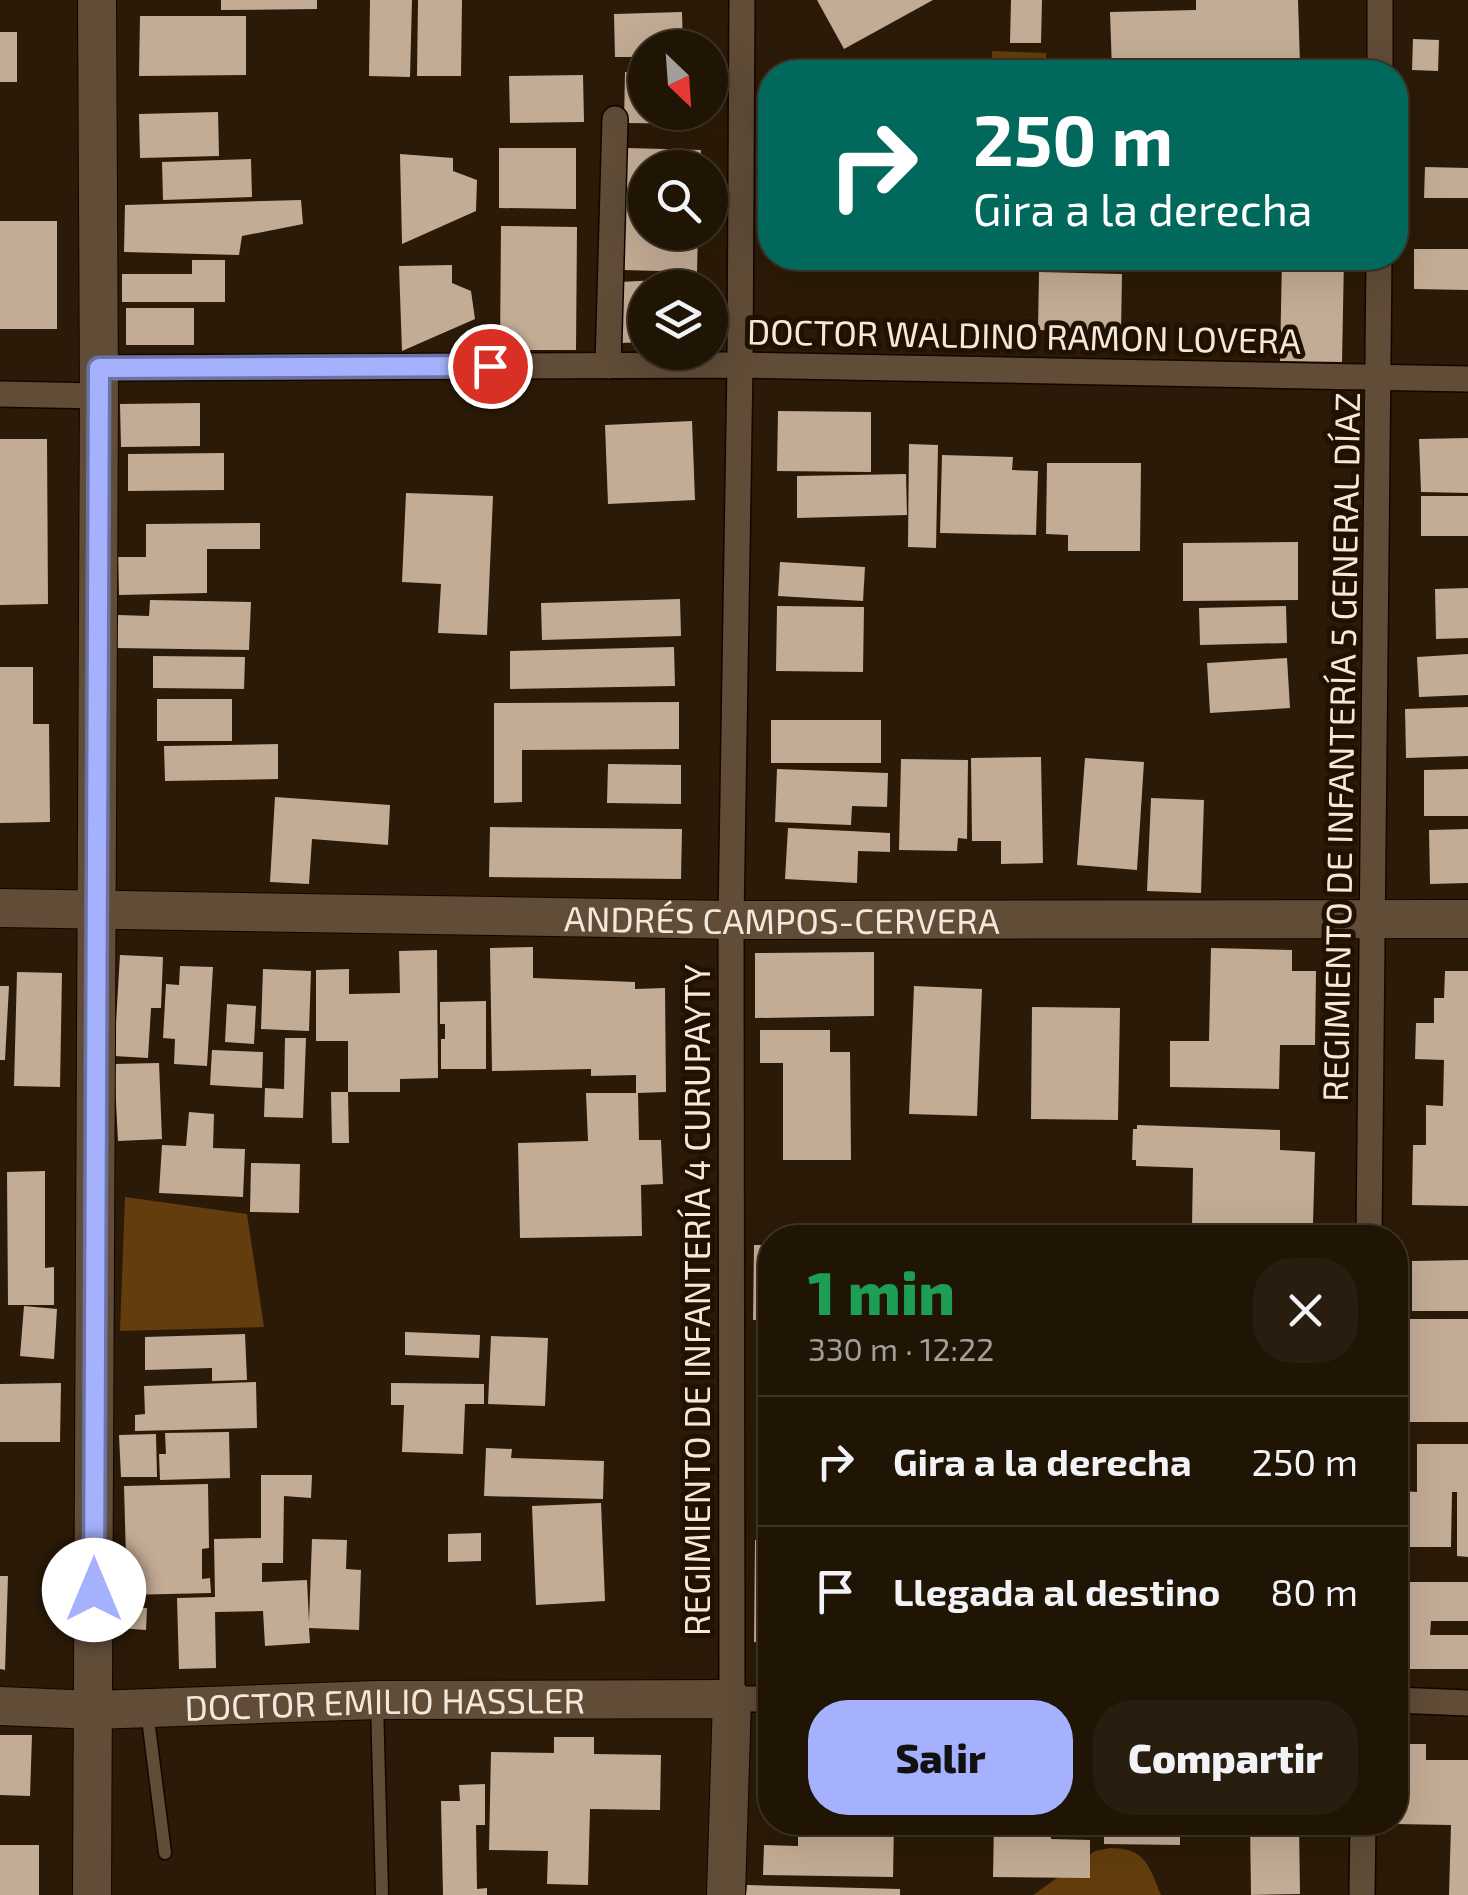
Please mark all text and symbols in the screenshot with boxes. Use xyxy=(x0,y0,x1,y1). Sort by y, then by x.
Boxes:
north arrow xyxy=(628,30,728,130)
map controls xyxy=(628,30,728,370)
text: 250 m xyxy=(973,96,1173,180)
icon: right xyxy=(808,100,938,230)
button: search xyxy=(628,150,728,250)
text: Gira a la derecha xyxy=(973,181,1312,235)
button: layers xyxy=(628,270,728,370)
street label: DOCTOR WALDINO RAMON LOVERA xyxy=(747,309,1302,361)
pin xyxy=(448,324,533,409)
icon: arrive xyxy=(463,339,518,394)
street label: REGIMIENTO DE INFANTERÍA 5 GENERAL DÍAZ xyxy=(1313,392,1367,1102)
street label: ANDRÉS CAMPOS-CERVERA xyxy=(564,896,1000,941)
street label: REGIMIENTO DE INFANTERÍA 4 CURUPAYTY xyxy=(675,964,717,1636)
text: 1 min xyxy=(808,1255,955,1327)
button: close xyxy=(1253,1258,1358,1363)
text: 330 m · 12:22 xyxy=(808,1329,994,1367)
icon: right xyxy=(808,1434,863,1489)
text: Gira a la derecha xyxy=(893,1438,1192,1484)
text: 250 m xyxy=(1252,1438,1358,1484)
position arrow xyxy=(42,1538,146,1642)
icon: arrive xyxy=(808,1564,863,1619)
text: Llegada al destino xyxy=(893,1568,1221,1614)
text: 80 m xyxy=(1270,1568,1358,1614)
street label: DOCTOR EMILIO HASSLER xyxy=(184,1678,585,1728)
button: Salir xyxy=(808,1700,1073,1815)
button: Compartir xyxy=(1093,1700,1358,1815)

